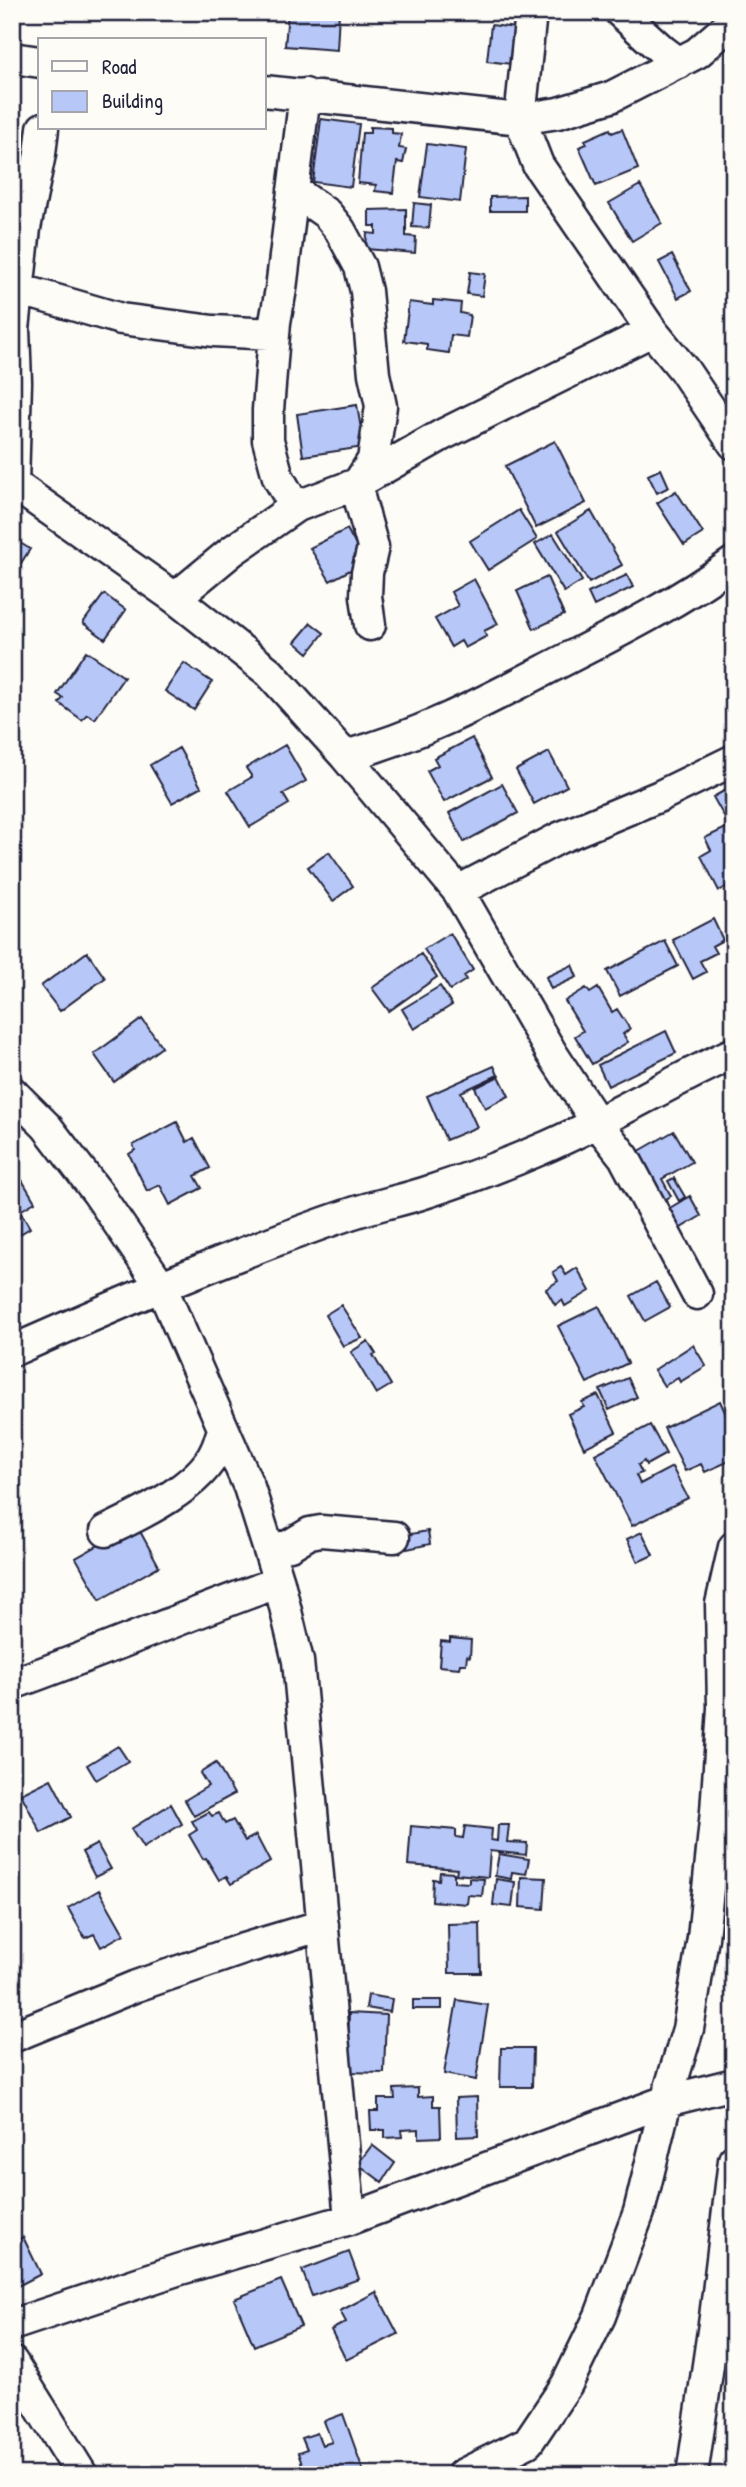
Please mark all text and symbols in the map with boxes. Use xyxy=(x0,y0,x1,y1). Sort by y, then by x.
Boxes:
legend xyxy=(38,38,266,130)
text: Road xyxy=(102,52,136,81)
text: Building xyxy=(102,86,163,115)

